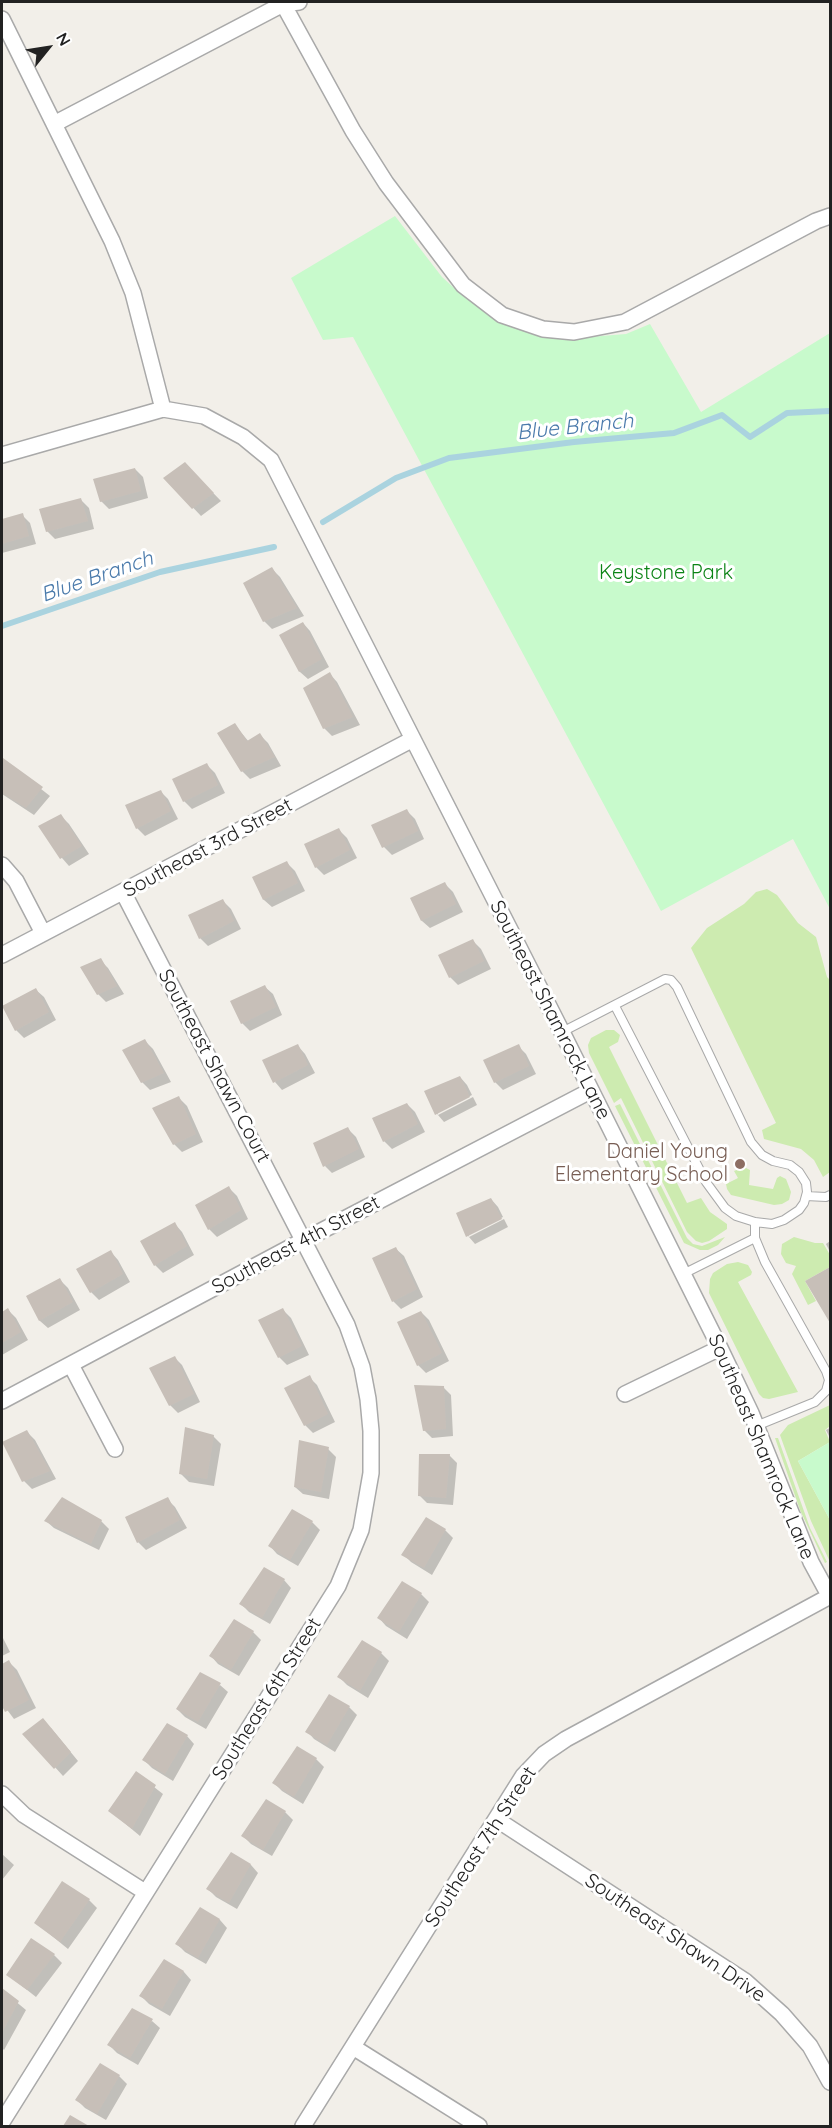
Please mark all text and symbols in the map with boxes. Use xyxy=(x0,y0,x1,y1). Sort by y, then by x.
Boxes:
north arrow xyxy=(18,18,78,78)
text: N xyxy=(52,29,75,49)
water label: Blue Branch xyxy=(515,408,635,446)
water label: Blue Branch xyxy=(38,546,156,608)
park label: Keystone Park xyxy=(599,561,733,585)
street label: Southeast 3rd Street xyxy=(119,793,297,903)
street label: Southeast Shamrock Lane xyxy=(484,897,616,1123)
street label: Southeast Shawn Court xyxy=(153,965,275,1167)
place label: Daniel Young Elementary School xyxy=(555,1140,728,1187)
marker: Daniel Young Elementary School xyxy=(733,1157,747,1171)
street label: Southeast 4th Street xyxy=(208,1191,384,1299)
street label: Southeast Shamrock Lane xyxy=(703,1331,819,1563)
street label: Southeast 6th Street xyxy=(207,1613,327,1785)
street label: Southeast 7th Street xyxy=(420,1762,542,1932)
street label: Southeast Shawn Drive xyxy=(580,1869,770,2007)

